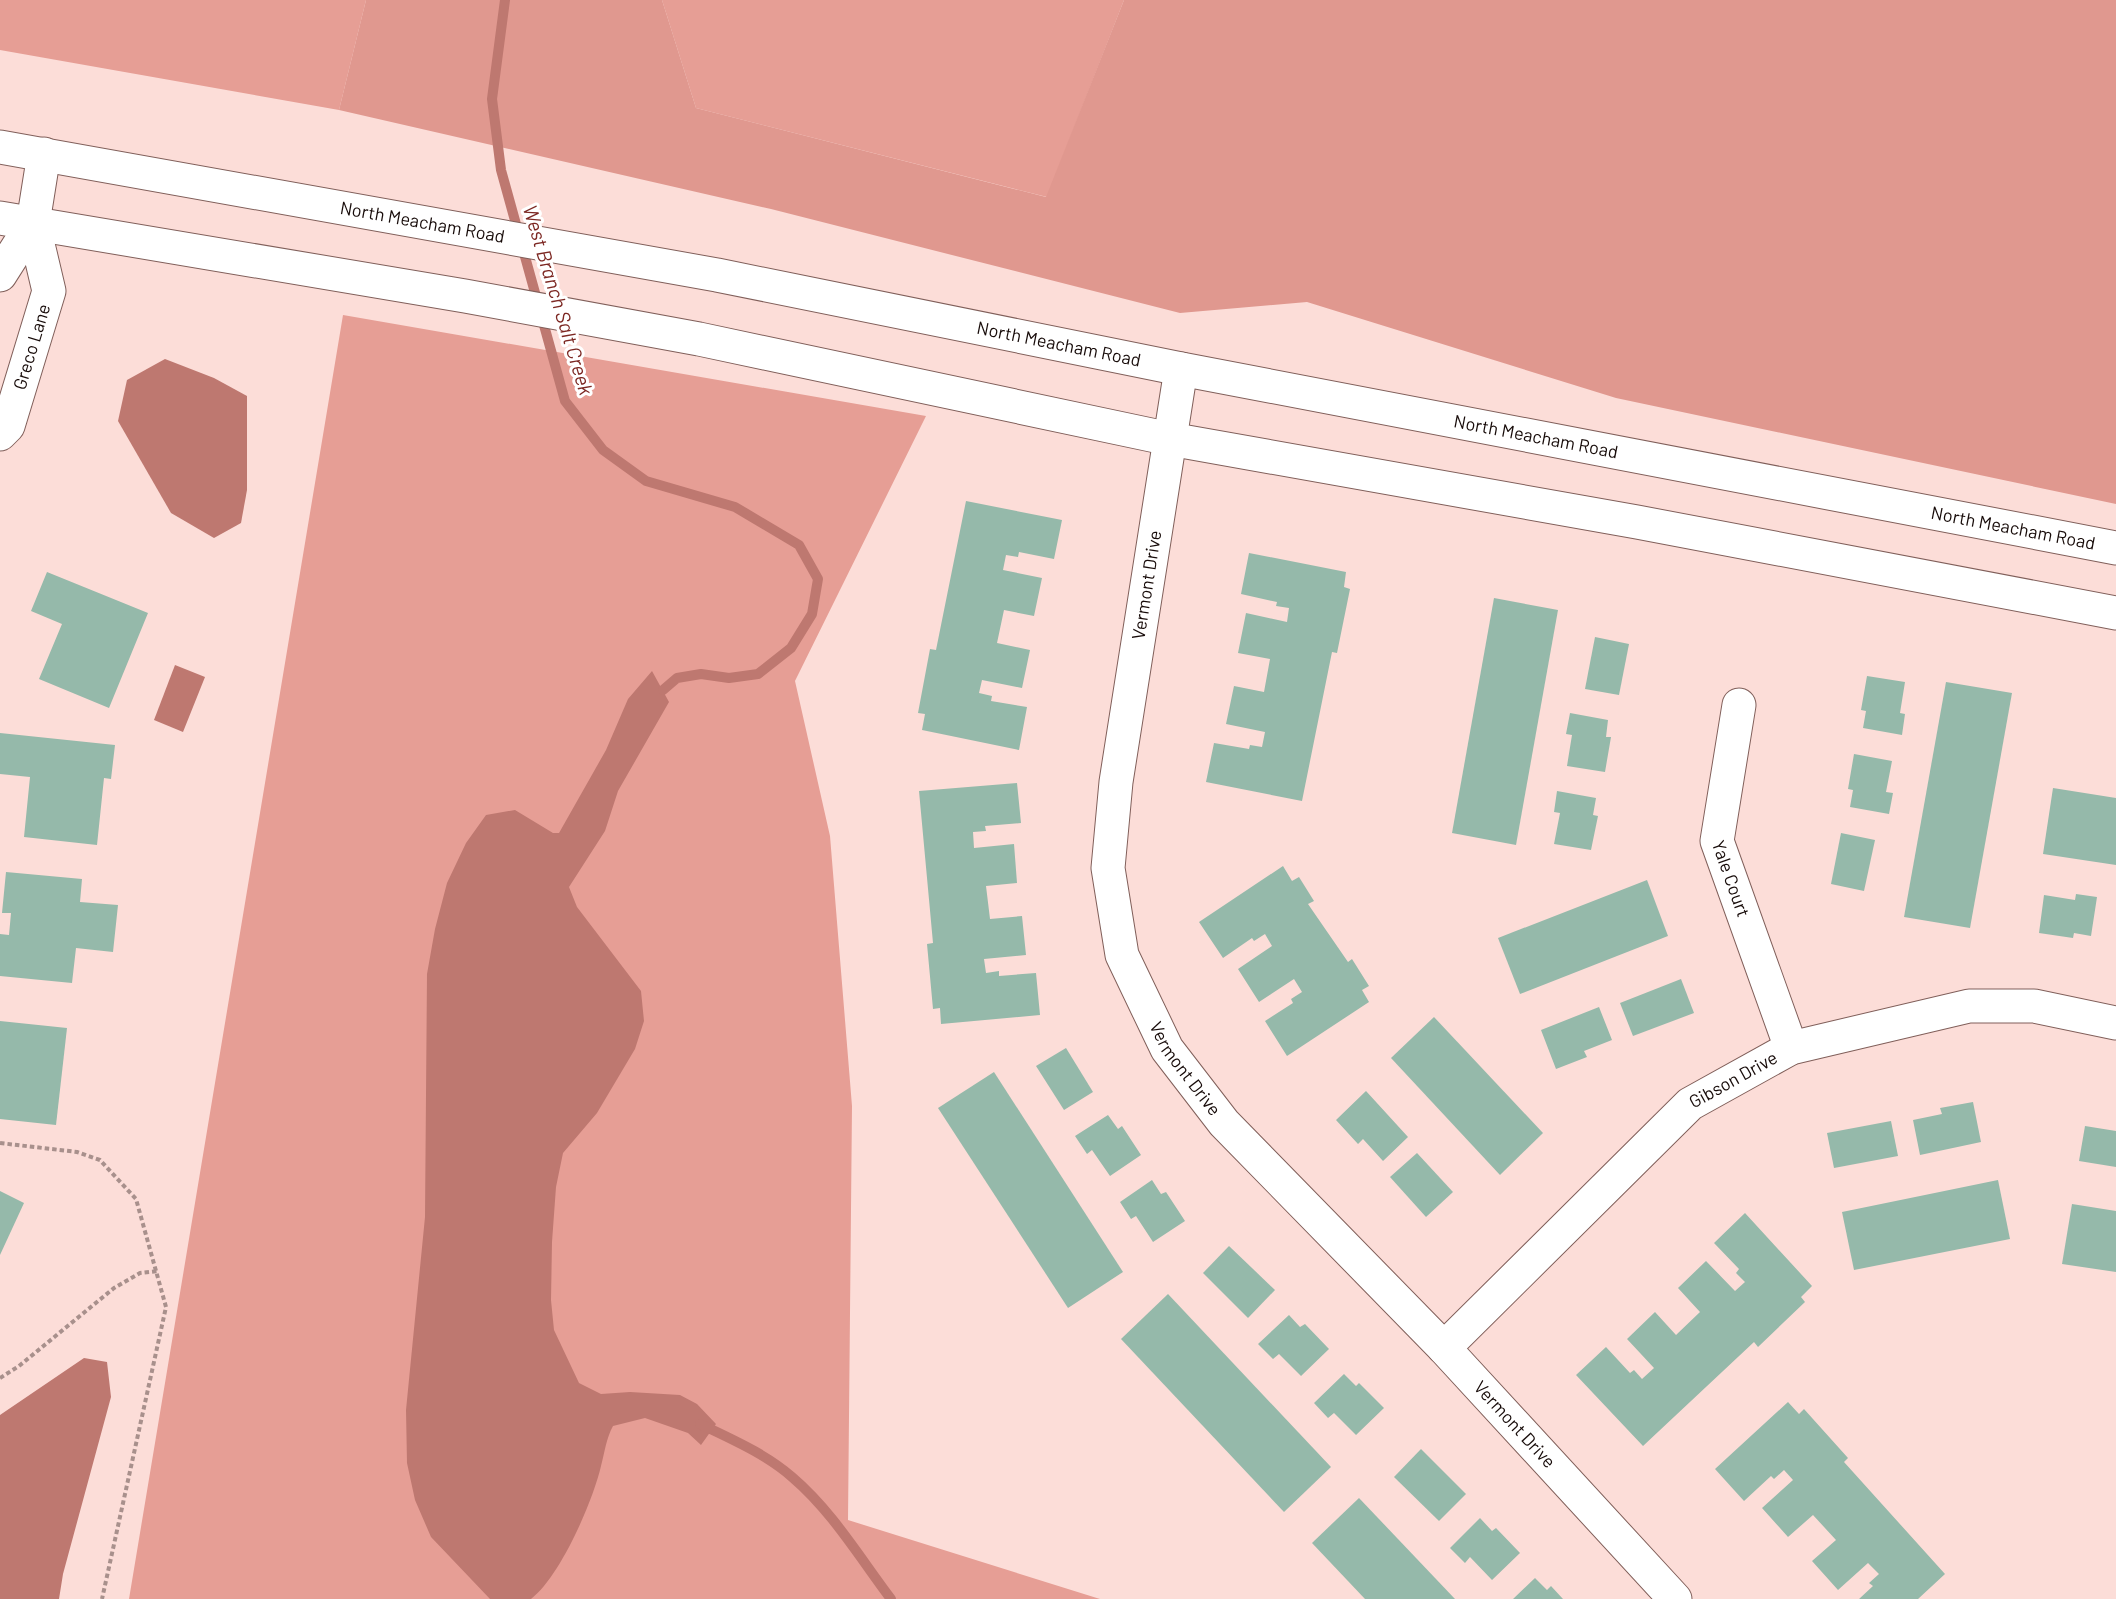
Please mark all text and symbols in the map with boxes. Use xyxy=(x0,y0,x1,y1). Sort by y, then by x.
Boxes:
street label: North Meacham Road xyxy=(338,196,507,247)
water label: West Branch Salt Creek xyxy=(519,202,599,398)
street label: Greco Lane xyxy=(8,301,54,392)
street label: North Meacham Road xyxy=(975,316,1143,371)
street label: North Meacham Road xyxy=(1452,409,1620,462)
street label: North Meacham Road xyxy=(1929,501,2097,554)
street label: Vermont Drive xyxy=(1127,529,1166,641)
street label: Yale Court xyxy=(1708,837,1755,920)
street label: Vermont Drive xyxy=(1145,1018,1226,1120)
street label: Gibson Drive xyxy=(1685,1046,1781,1112)
street label: Vermont Drive xyxy=(1470,1376,1561,1472)

